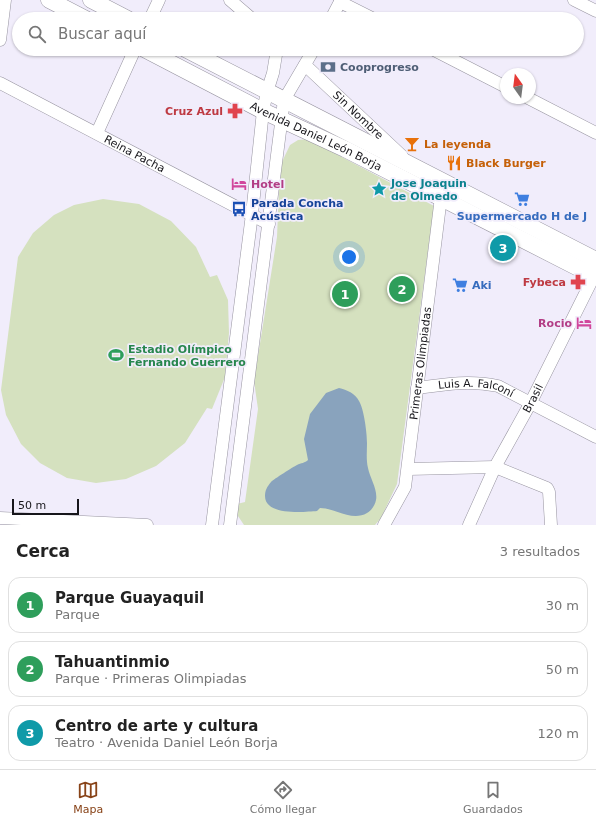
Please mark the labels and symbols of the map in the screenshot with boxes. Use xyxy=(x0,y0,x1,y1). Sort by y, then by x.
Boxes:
bank icon: Cooprogreso xyxy=(319,58,337,76)
place label: Cooprogreso xyxy=(340,61,419,74)
north arrow xyxy=(500,68,536,104)
street label: Sin Nombre xyxy=(330,89,386,142)
street label: Avenida Daniel León Borja xyxy=(248,99,384,174)
pharmacy icon: Cruz Azul xyxy=(226,102,244,120)
place label: Cruz Azul xyxy=(165,105,223,118)
street label: Reina Pacha xyxy=(102,133,167,175)
bar icon: La leyenda xyxy=(403,135,421,153)
place label: La leyenda xyxy=(424,138,491,151)
restaurant icon: Black Burger xyxy=(445,154,463,172)
place label: Black Burger xyxy=(466,157,546,170)
hotel icon: Hotel xyxy=(230,175,248,193)
place label: Jose Joaquin de Olmedo xyxy=(390,177,467,203)
place label: Hotel xyxy=(251,178,284,191)
place icon: Jose Joaquin de Olmedo xyxy=(370,180,388,198)
supermarket icon: Supermercado H de J xyxy=(513,190,531,208)
place label: Parada Concha Acústica xyxy=(251,197,343,223)
bus stop icon: Parada Concha Acústica xyxy=(230,200,248,218)
place label: Supermercado H de J xyxy=(457,210,587,223)
pin: 3 xyxy=(490,233,516,263)
your location xyxy=(339,247,359,267)
pharmacy icon: Fybeca xyxy=(569,273,587,291)
pin: 2 xyxy=(389,274,415,304)
supermarket icon: Aki xyxy=(451,276,469,294)
place label: Fybeca xyxy=(523,276,566,289)
pin: 1 xyxy=(332,279,358,309)
place label: Aki xyxy=(472,279,492,292)
street label: Primeras Olimpiadas xyxy=(407,306,434,421)
hotel icon: Rocio xyxy=(575,314,593,332)
place label: Rocio xyxy=(538,317,572,330)
place label: Estadio Olímpico Fernando Guerrero xyxy=(128,343,246,369)
sports icon: Estadio Olímpico Fernando Guerrero xyxy=(107,346,125,364)
street label: Luis A. Falconí xyxy=(437,377,517,401)
street label: Brasil xyxy=(520,382,546,415)
scale bar xyxy=(12,497,79,516)

